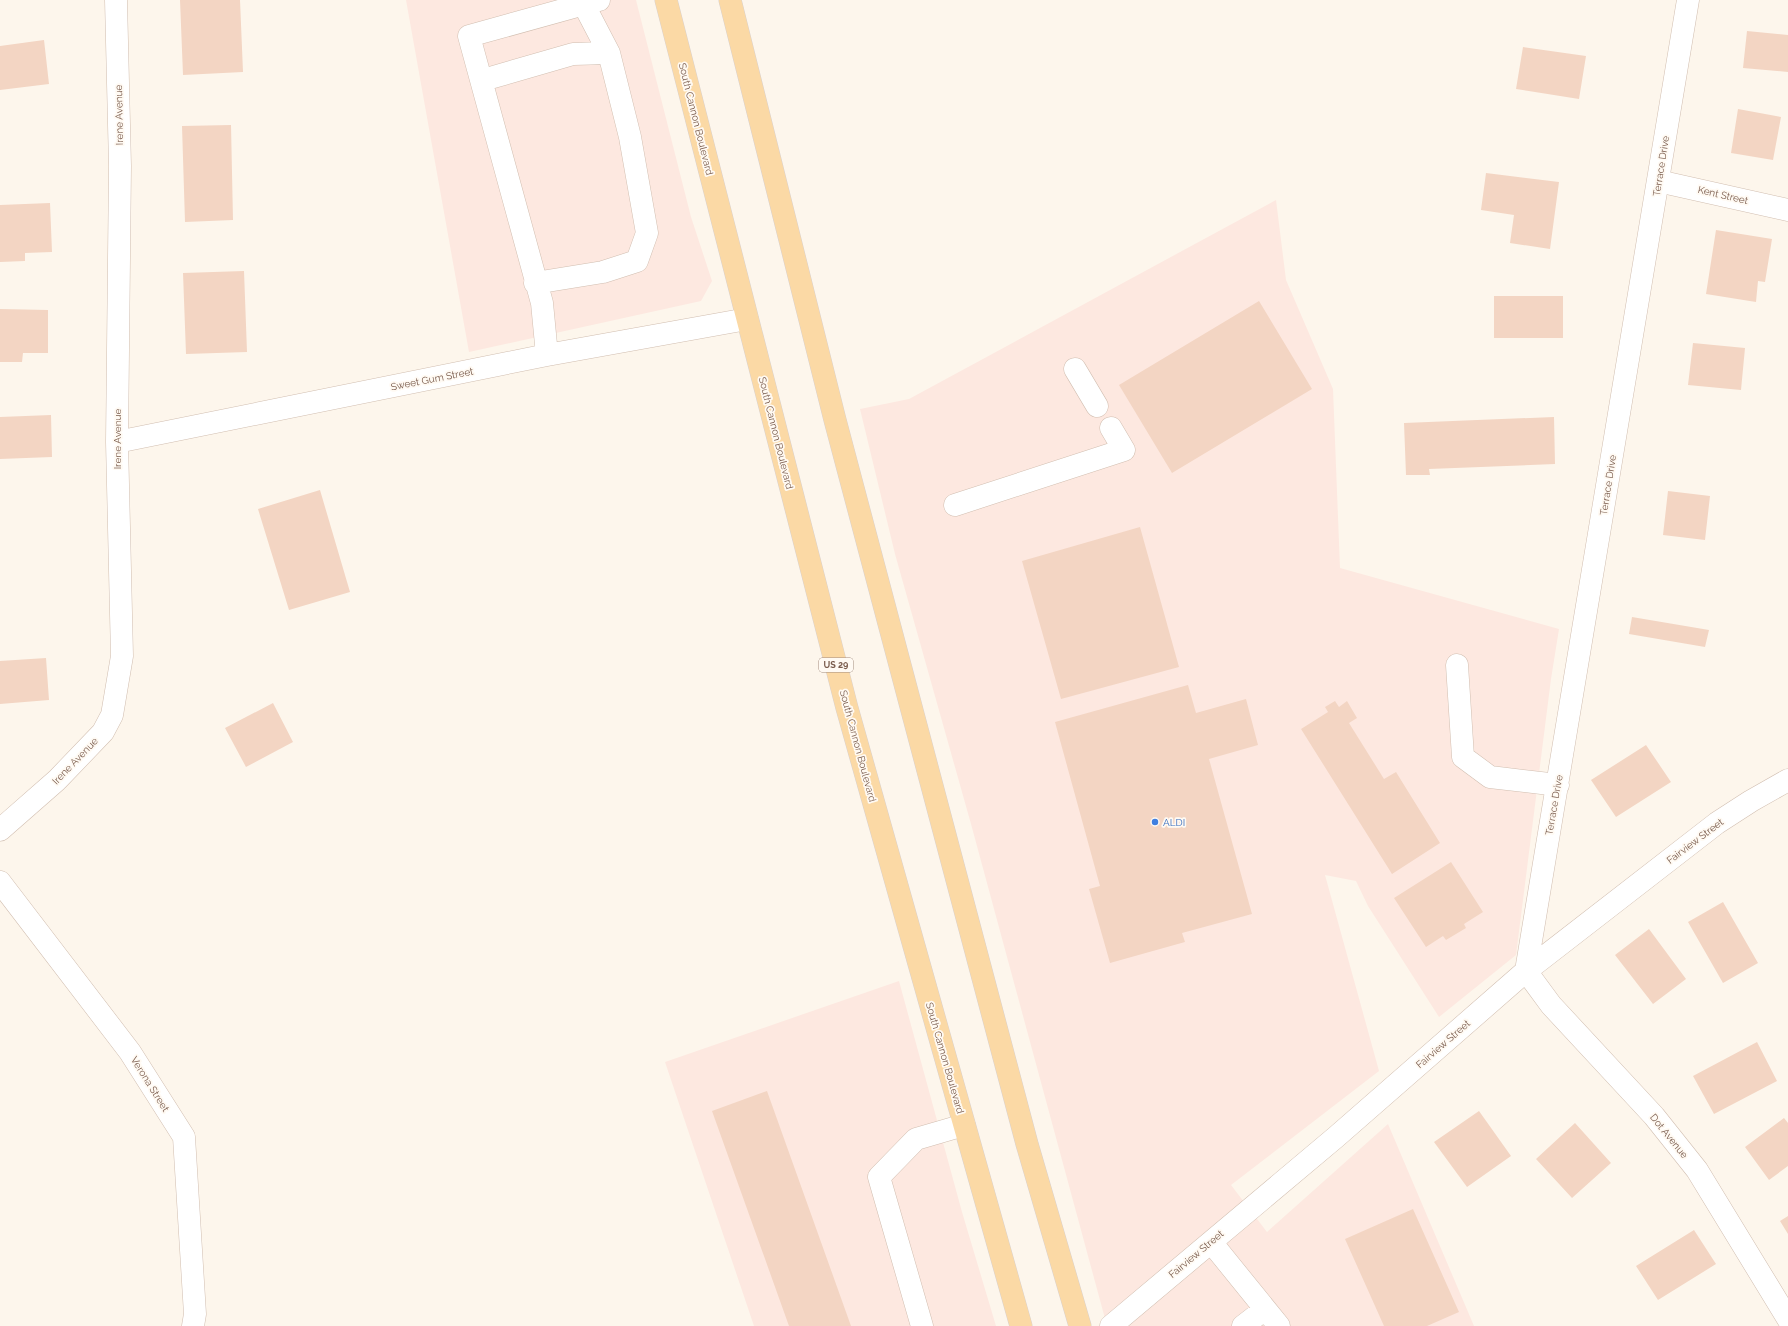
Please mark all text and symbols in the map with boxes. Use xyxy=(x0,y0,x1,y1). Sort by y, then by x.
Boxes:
street label: South Cannon Boulevard xyxy=(677,62,715,176)
street label: Irene Avenue xyxy=(113,84,125,145)
street label: Terrace Drive xyxy=(1651,135,1671,197)
street label: Kent Street xyxy=(1697,184,1750,206)
street label: Sweet Gum Street xyxy=(390,365,475,392)
street label: South Cannon Boulevard xyxy=(757,376,795,490)
street label: Irene Avenue xyxy=(112,409,123,469)
street label: Terrace Drive xyxy=(1598,454,1618,516)
road number: US 29 xyxy=(819,658,853,672)
street label: South Cannon Boulevard xyxy=(838,689,878,803)
street label: Irene Avenue xyxy=(50,735,100,787)
street label: Terrace Drive xyxy=(1543,774,1565,836)
street label: Fairview Street xyxy=(1665,816,1726,866)
marker: ALDI xyxy=(1150,817,1160,827)
place label: ALDI xyxy=(1163,817,1185,828)
street label: South Cannon Boulevard xyxy=(924,1001,966,1115)
street label: Fairview Street xyxy=(1414,1017,1473,1070)
street label: Verona Street xyxy=(129,1054,172,1114)
street label: Dot Avenue xyxy=(1648,1112,1690,1160)
street label: Fairview Street xyxy=(1167,1228,1226,1280)

